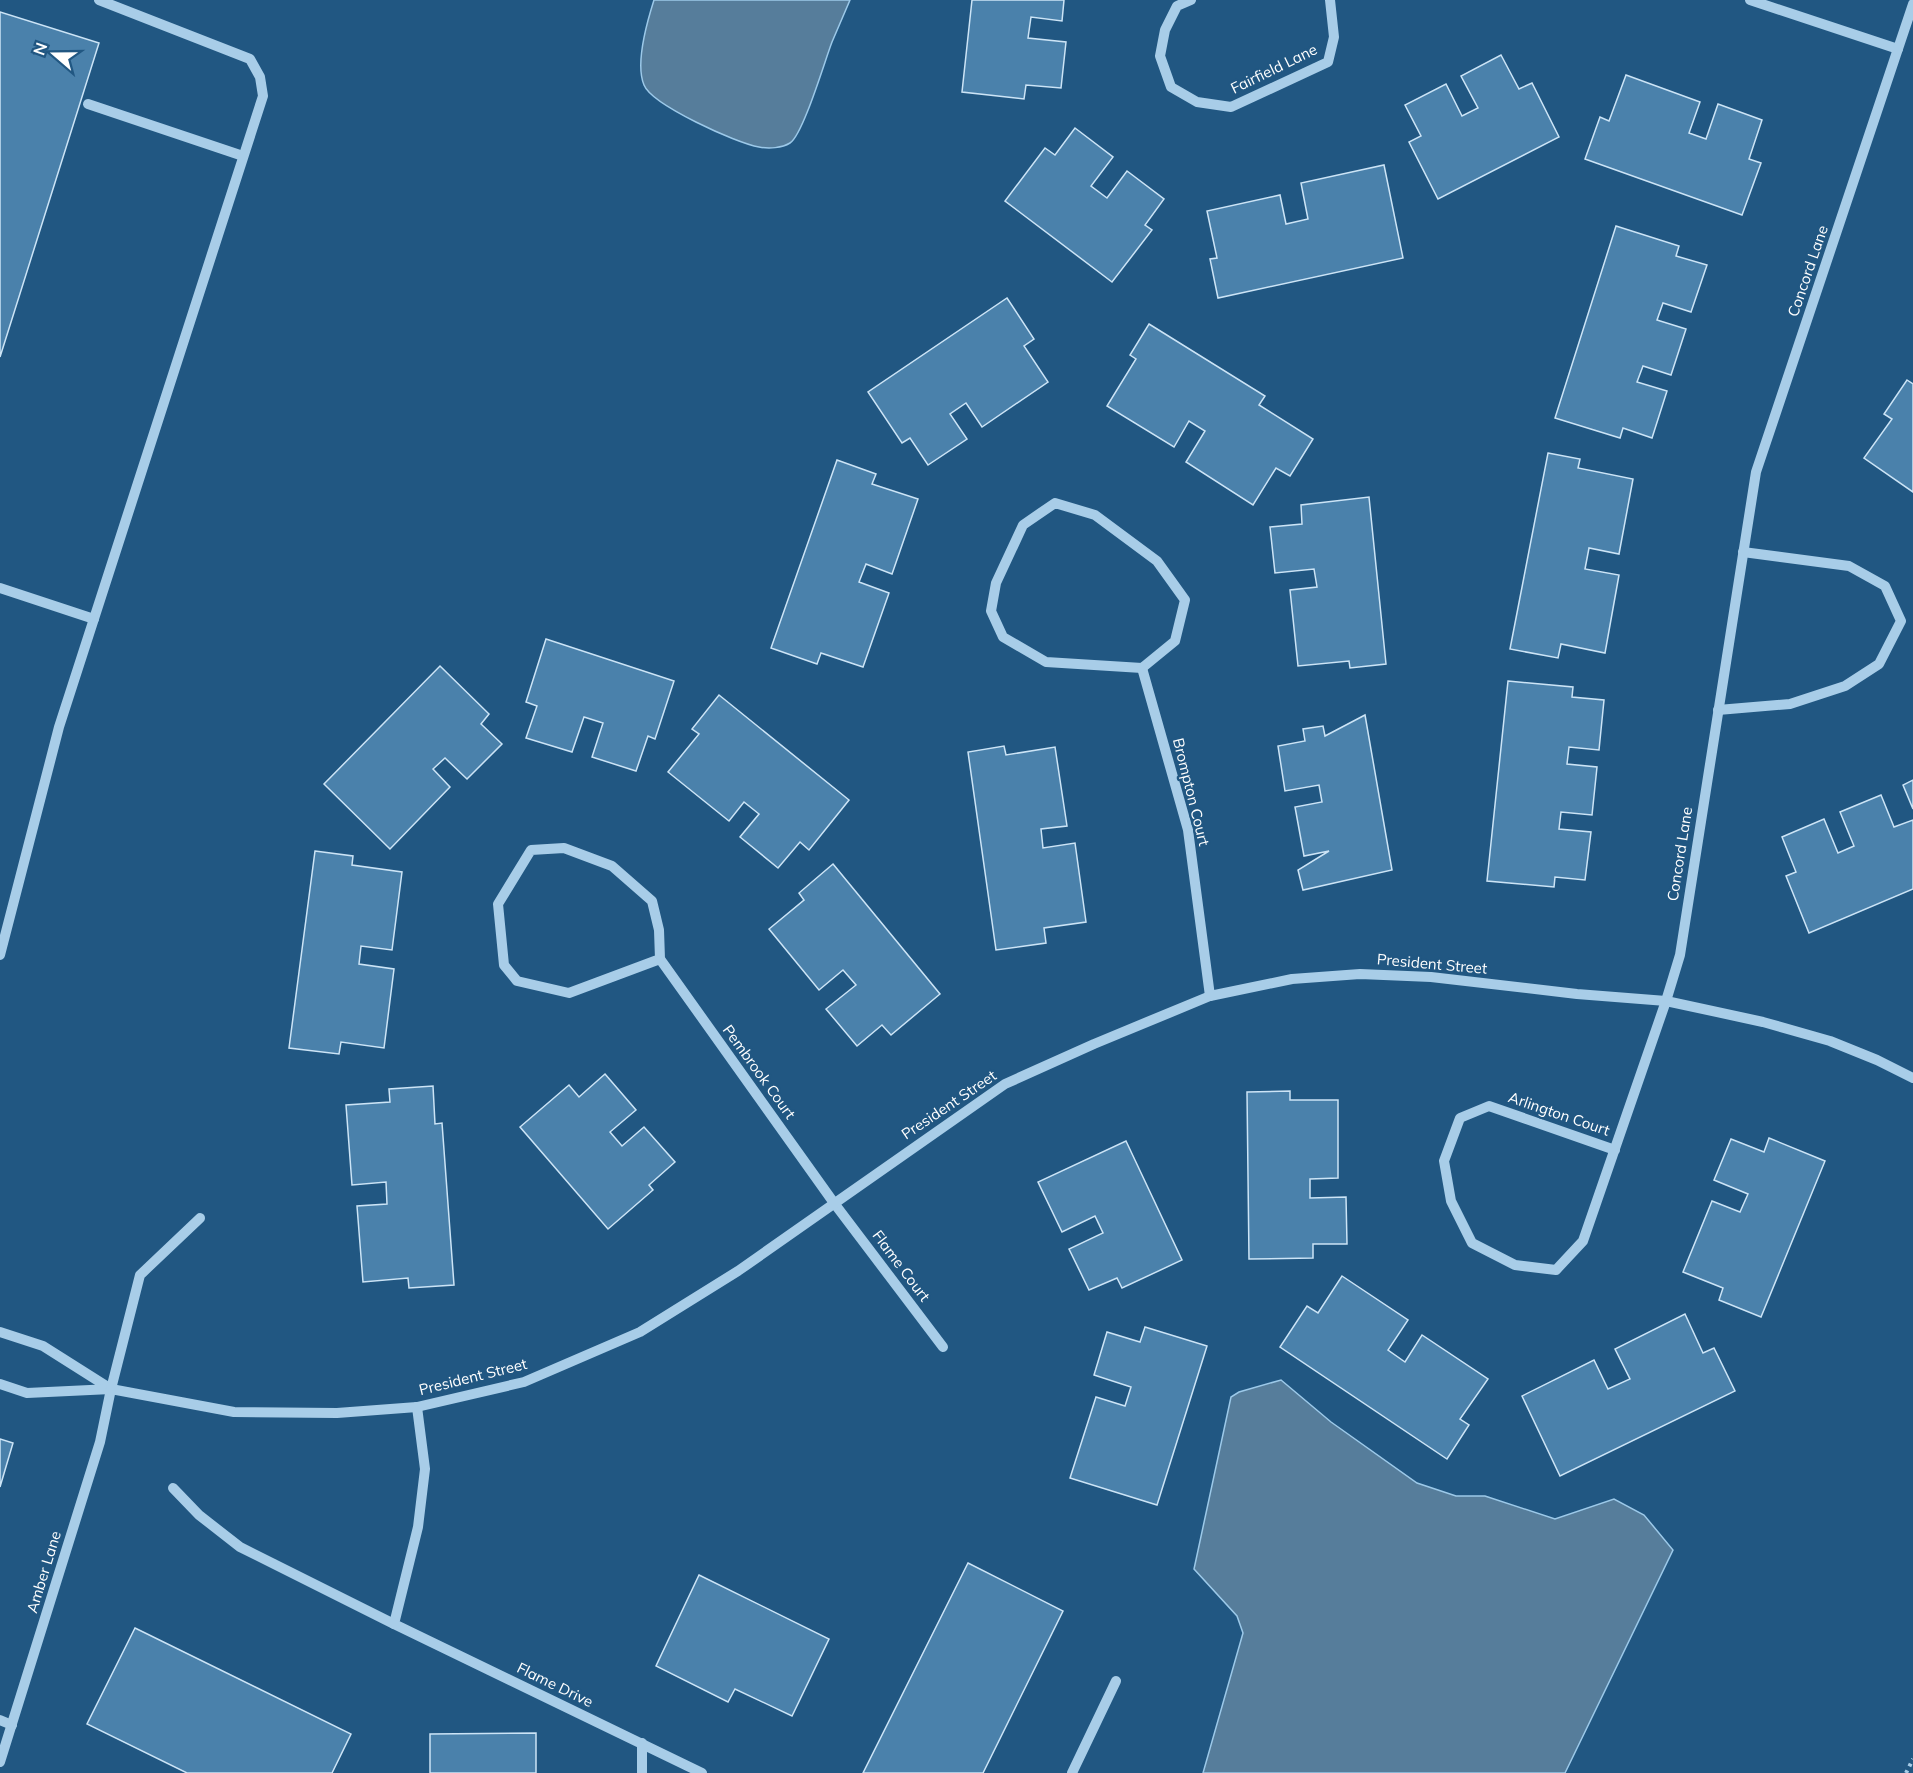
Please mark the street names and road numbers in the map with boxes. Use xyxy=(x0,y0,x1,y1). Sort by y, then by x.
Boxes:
street label: Fairfield Lane xyxy=(1227,39,1320,98)
street label: Concord Lane xyxy=(1783,223,1832,319)
street label: Brompton Court xyxy=(1169,736,1214,848)
street label: Concord Lane xyxy=(1663,805,1696,902)
street label: President Street xyxy=(1376,949,1488,978)
street label: Pembrook Court xyxy=(719,1021,800,1123)
street label: President Street xyxy=(898,1066,1000,1143)
street label: Arlington Court xyxy=(1506,1087,1612,1140)
street label: Flame Court xyxy=(868,1226,934,1305)
street label: President Street xyxy=(417,1354,529,1399)
street label: Amber Lane xyxy=(22,1529,65,1615)
street label: Flame Drive xyxy=(514,1658,596,1711)

